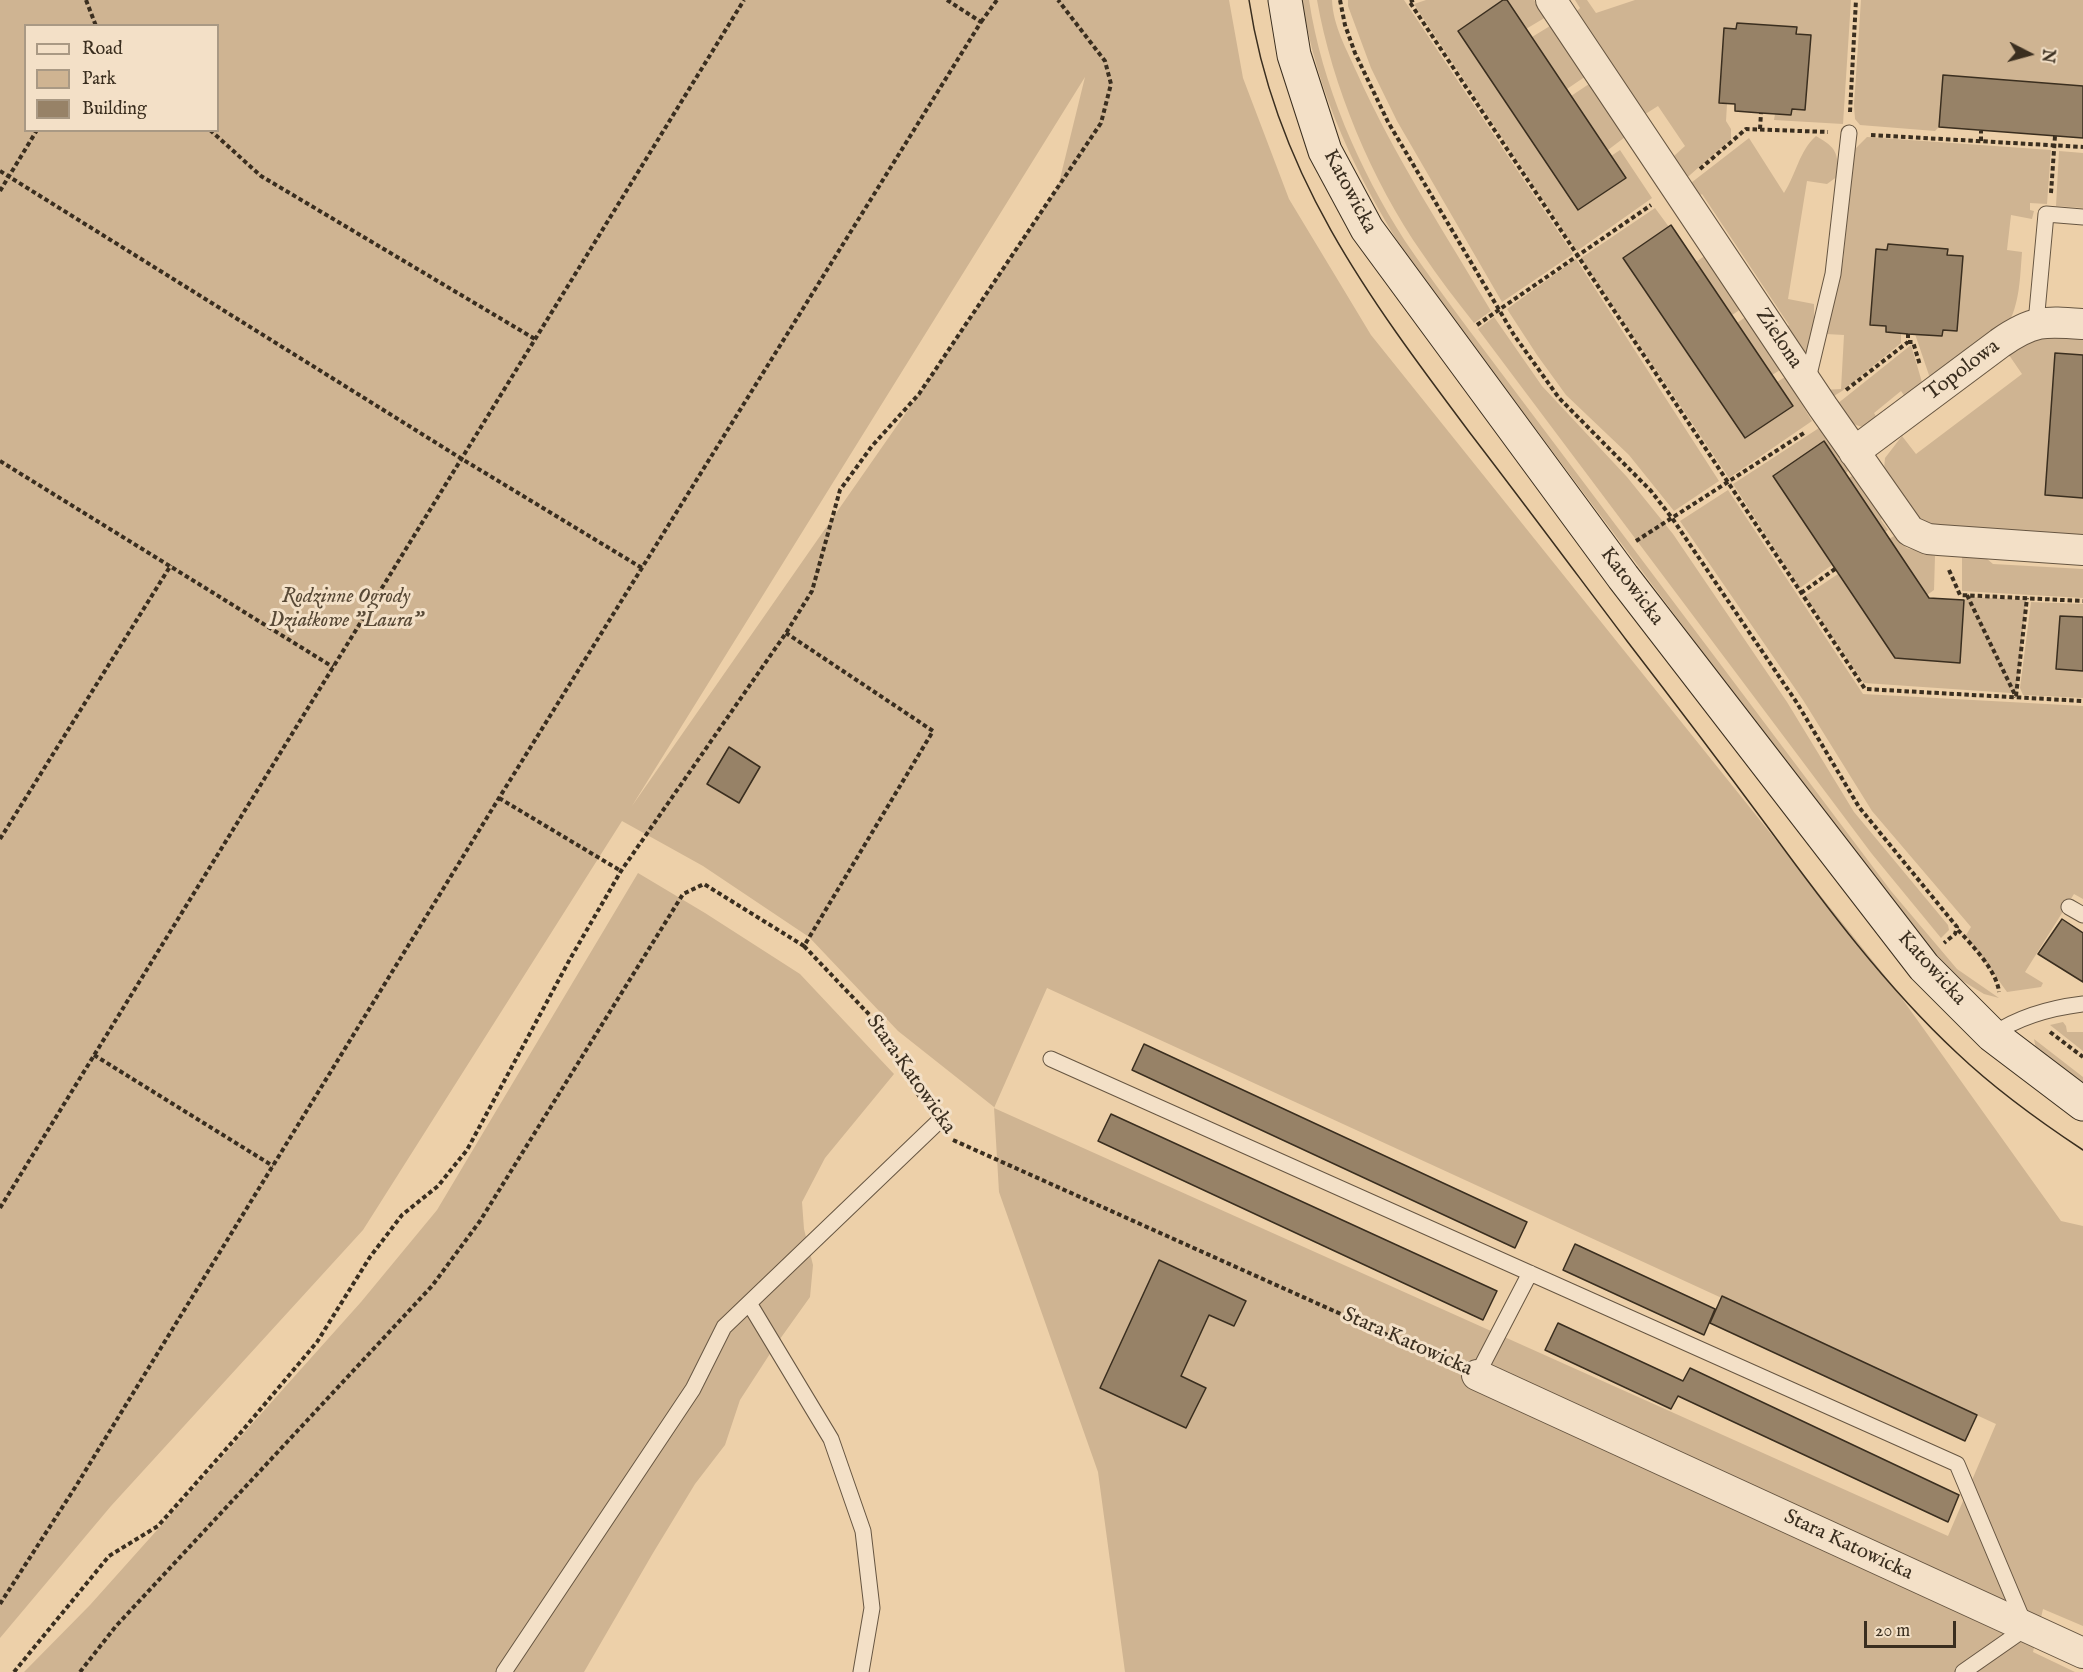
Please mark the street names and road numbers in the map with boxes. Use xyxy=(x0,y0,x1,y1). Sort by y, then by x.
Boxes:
street label: Katowicka xyxy=(1316,146,1382,238)
street label: Zielona xyxy=(1749,304,1807,374)
street label: Topolowa xyxy=(1921,335,2005,407)
street label: Katowicka xyxy=(1594,543,1668,631)
street label: Katowicka xyxy=(1891,927,1971,1011)
street label: Stara Katowicka xyxy=(860,1011,960,1139)
street label: Stara Katowicka xyxy=(1338,1303,1476,1383)
street label: Stara Katowicka xyxy=(1779,1505,1917,1587)

